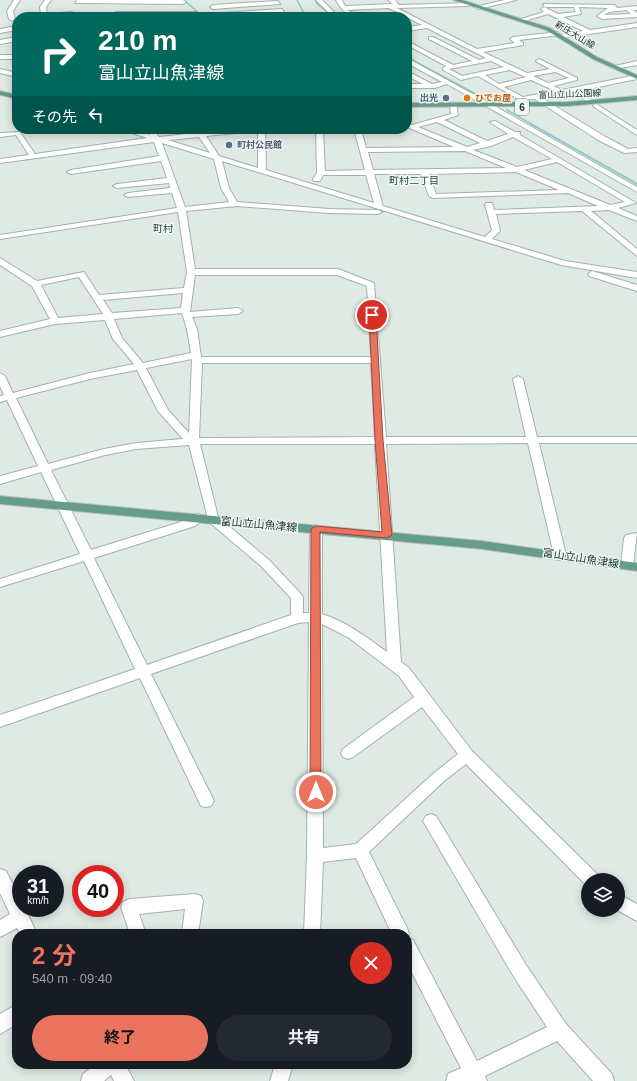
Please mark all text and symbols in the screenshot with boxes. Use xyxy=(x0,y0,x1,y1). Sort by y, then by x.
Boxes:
street label: 新庄大山線 xyxy=(553,19,598,51)
text: 210 m xyxy=(98,25,177,56)
icon: right xyxy=(32,28,84,80)
text: 富山立山魚津線 xyxy=(98,63,224,83)
street label: 富山立山公園線 xyxy=(538,88,603,100)
place label: 出光 xyxy=(420,93,438,103)
marker: 出光 xyxy=(441,93,451,103)
marker: ひでお屋 xyxy=(462,93,472,103)
place label: ひでお屋 xyxy=(475,93,511,103)
road number: 6 xyxy=(515,99,529,115)
icon: left xyxy=(85,104,107,126)
text: その先 xyxy=(32,108,77,125)
place label: 町村公民館 xyxy=(237,139,282,150)
marker: 町村公民館 xyxy=(224,140,234,150)
district label: 町村二丁目 xyxy=(389,175,439,186)
district label: 町村 xyxy=(153,223,173,234)
pin xyxy=(355,298,389,332)
icon: arrive xyxy=(361,304,383,326)
street label: 富山立山魚津線 xyxy=(220,515,298,533)
street label: 富山立山魚津線 xyxy=(542,546,620,570)
position arrow xyxy=(295,771,337,813)
speed limit sign: 40 xyxy=(72,865,124,917)
map controls xyxy=(581,873,625,917)
button: layers xyxy=(581,873,625,917)
text: 31 xyxy=(27,875,49,897)
text: km/h xyxy=(27,895,49,906)
text: 2 分 xyxy=(32,942,76,969)
button: close xyxy=(350,942,392,984)
text: 540 m · 09:40 xyxy=(32,971,112,986)
button: 終了 xyxy=(32,1015,208,1061)
button: 共有 xyxy=(216,1015,392,1061)

